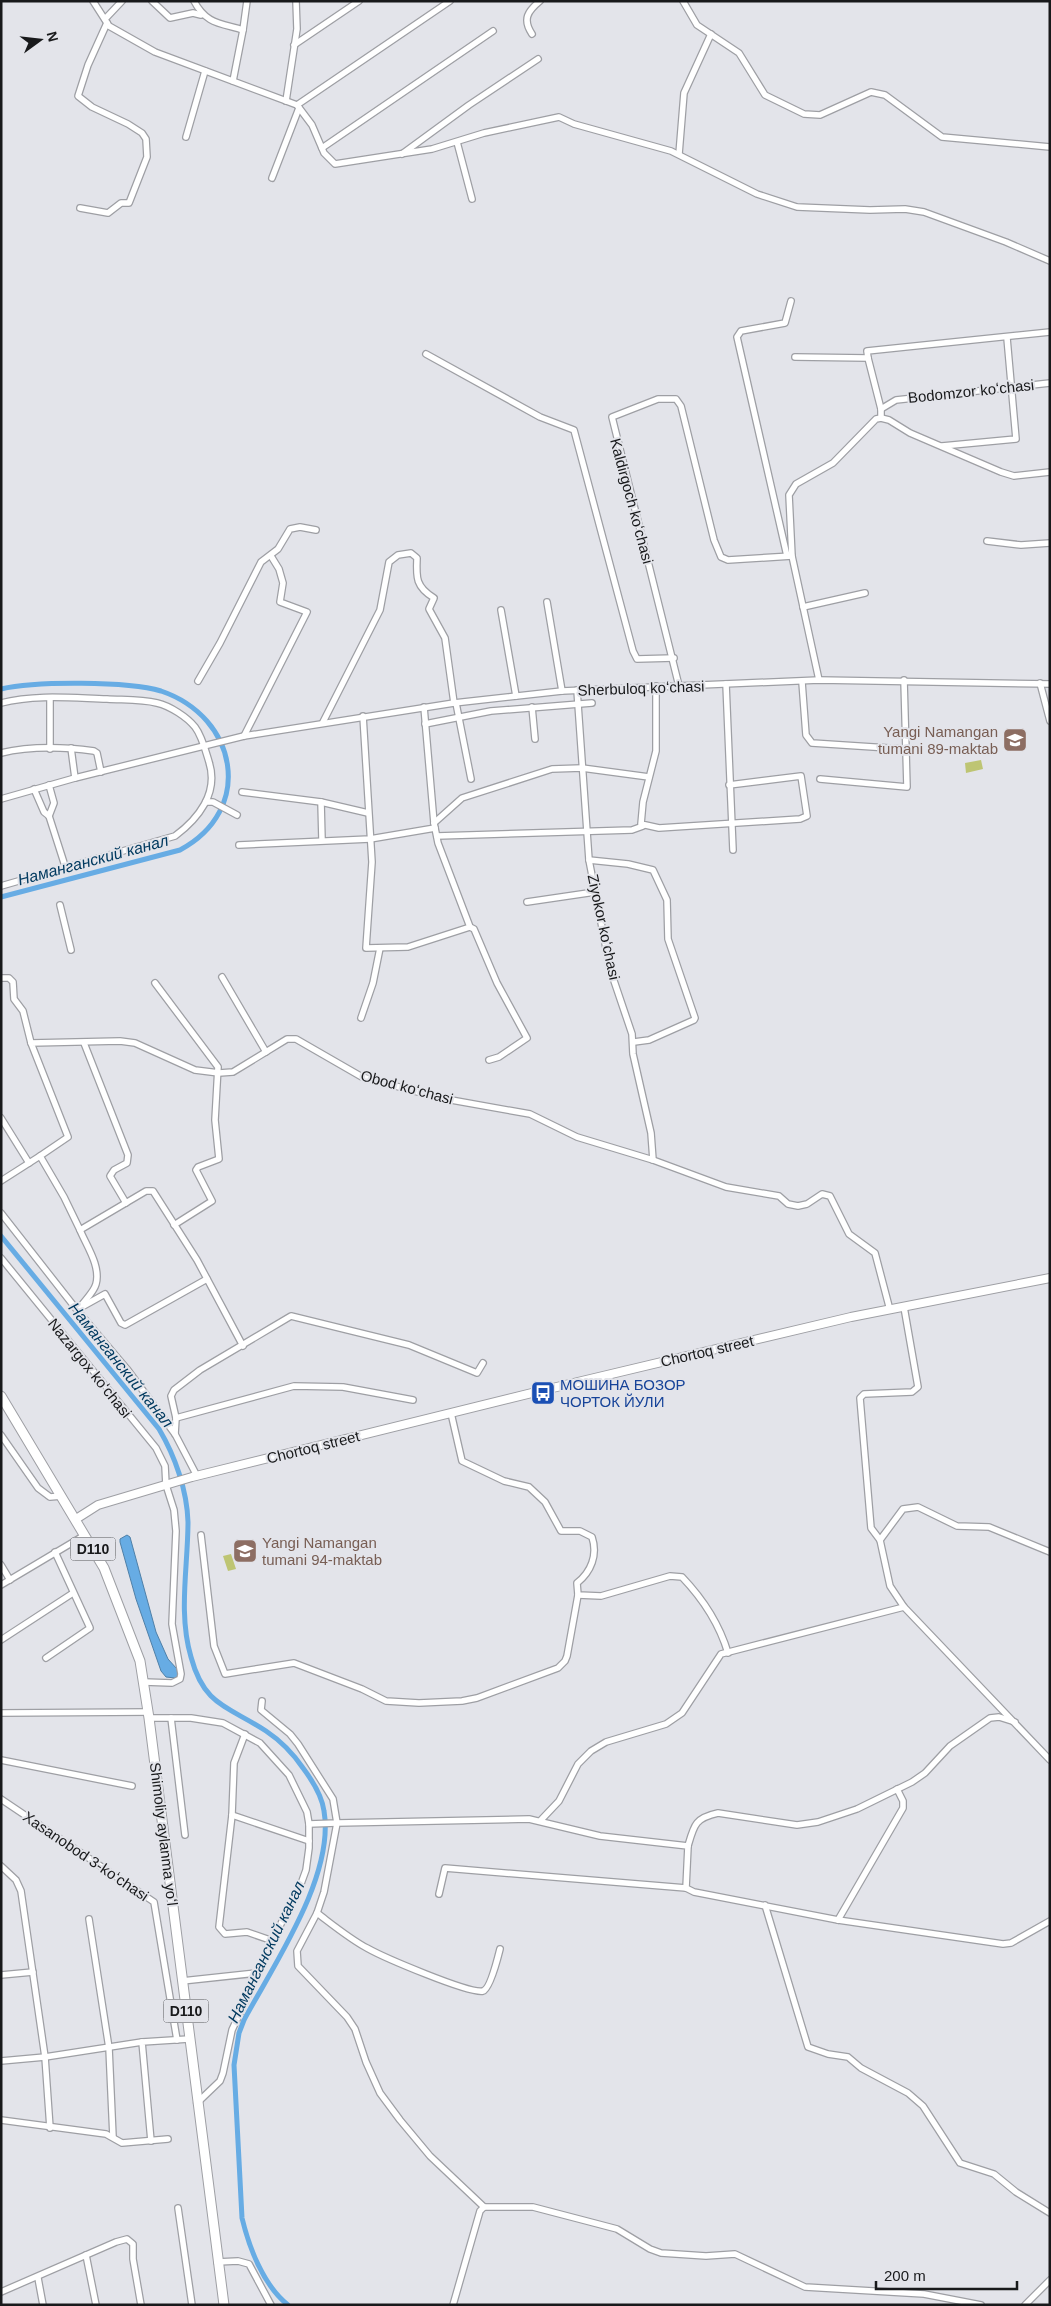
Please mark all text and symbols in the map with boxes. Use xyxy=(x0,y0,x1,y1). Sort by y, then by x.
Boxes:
north arrow xyxy=(15,15,65,65)
text: N xyxy=(44,30,62,44)
street label: Bodomzor koʻchasi xyxy=(907,376,1035,406)
street label: Kaldirgoch koʻchasi xyxy=(607,436,657,566)
street label: Sherbuloq koʻchasi xyxy=(577,677,705,699)
place label: Yangi Namangan tumani 89-maktab xyxy=(878,723,998,757)
school or university icon: Yangi Namangan tumani 89-maktab xyxy=(1002,727,1028,753)
water label: Наманганский канал xyxy=(16,832,170,888)
street label: Ziyokor koʻchasi xyxy=(585,873,623,981)
street label: Obod koʻchasi xyxy=(359,1066,455,1108)
water label: Наманганский канал xyxy=(66,1299,176,1431)
street label: Nazargox koʻchasi xyxy=(45,1315,135,1421)
street label: Chortoq street xyxy=(659,1332,756,1370)
place label: МОШИНА БОЗОР ЧОРТОК ЙУЛИ xyxy=(560,1376,686,1410)
bus stop icon: МОШИНА БОЗОР ЧОРТОК ЙУЛИ xyxy=(530,1380,556,1406)
street label: Chortoq street xyxy=(265,1427,362,1467)
place label: Yangi Namangan tumani 94-maktab xyxy=(262,1534,382,1568)
road number: D110 xyxy=(70,1538,116,1560)
school or university icon: Yangi Namangan tumani 94-maktab xyxy=(232,1538,258,1564)
street label: Shimoliy aylanma yoʻl xyxy=(147,1761,181,1907)
street label: Xasanobod 3-koʻchasi xyxy=(20,1808,152,1904)
water label: Наманганский канал xyxy=(224,1878,308,2026)
road number: D110 xyxy=(164,2000,208,2022)
scale bar xyxy=(876,2258,1017,2290)
text: 200 m xyxy=(884,2267,926,2284)

